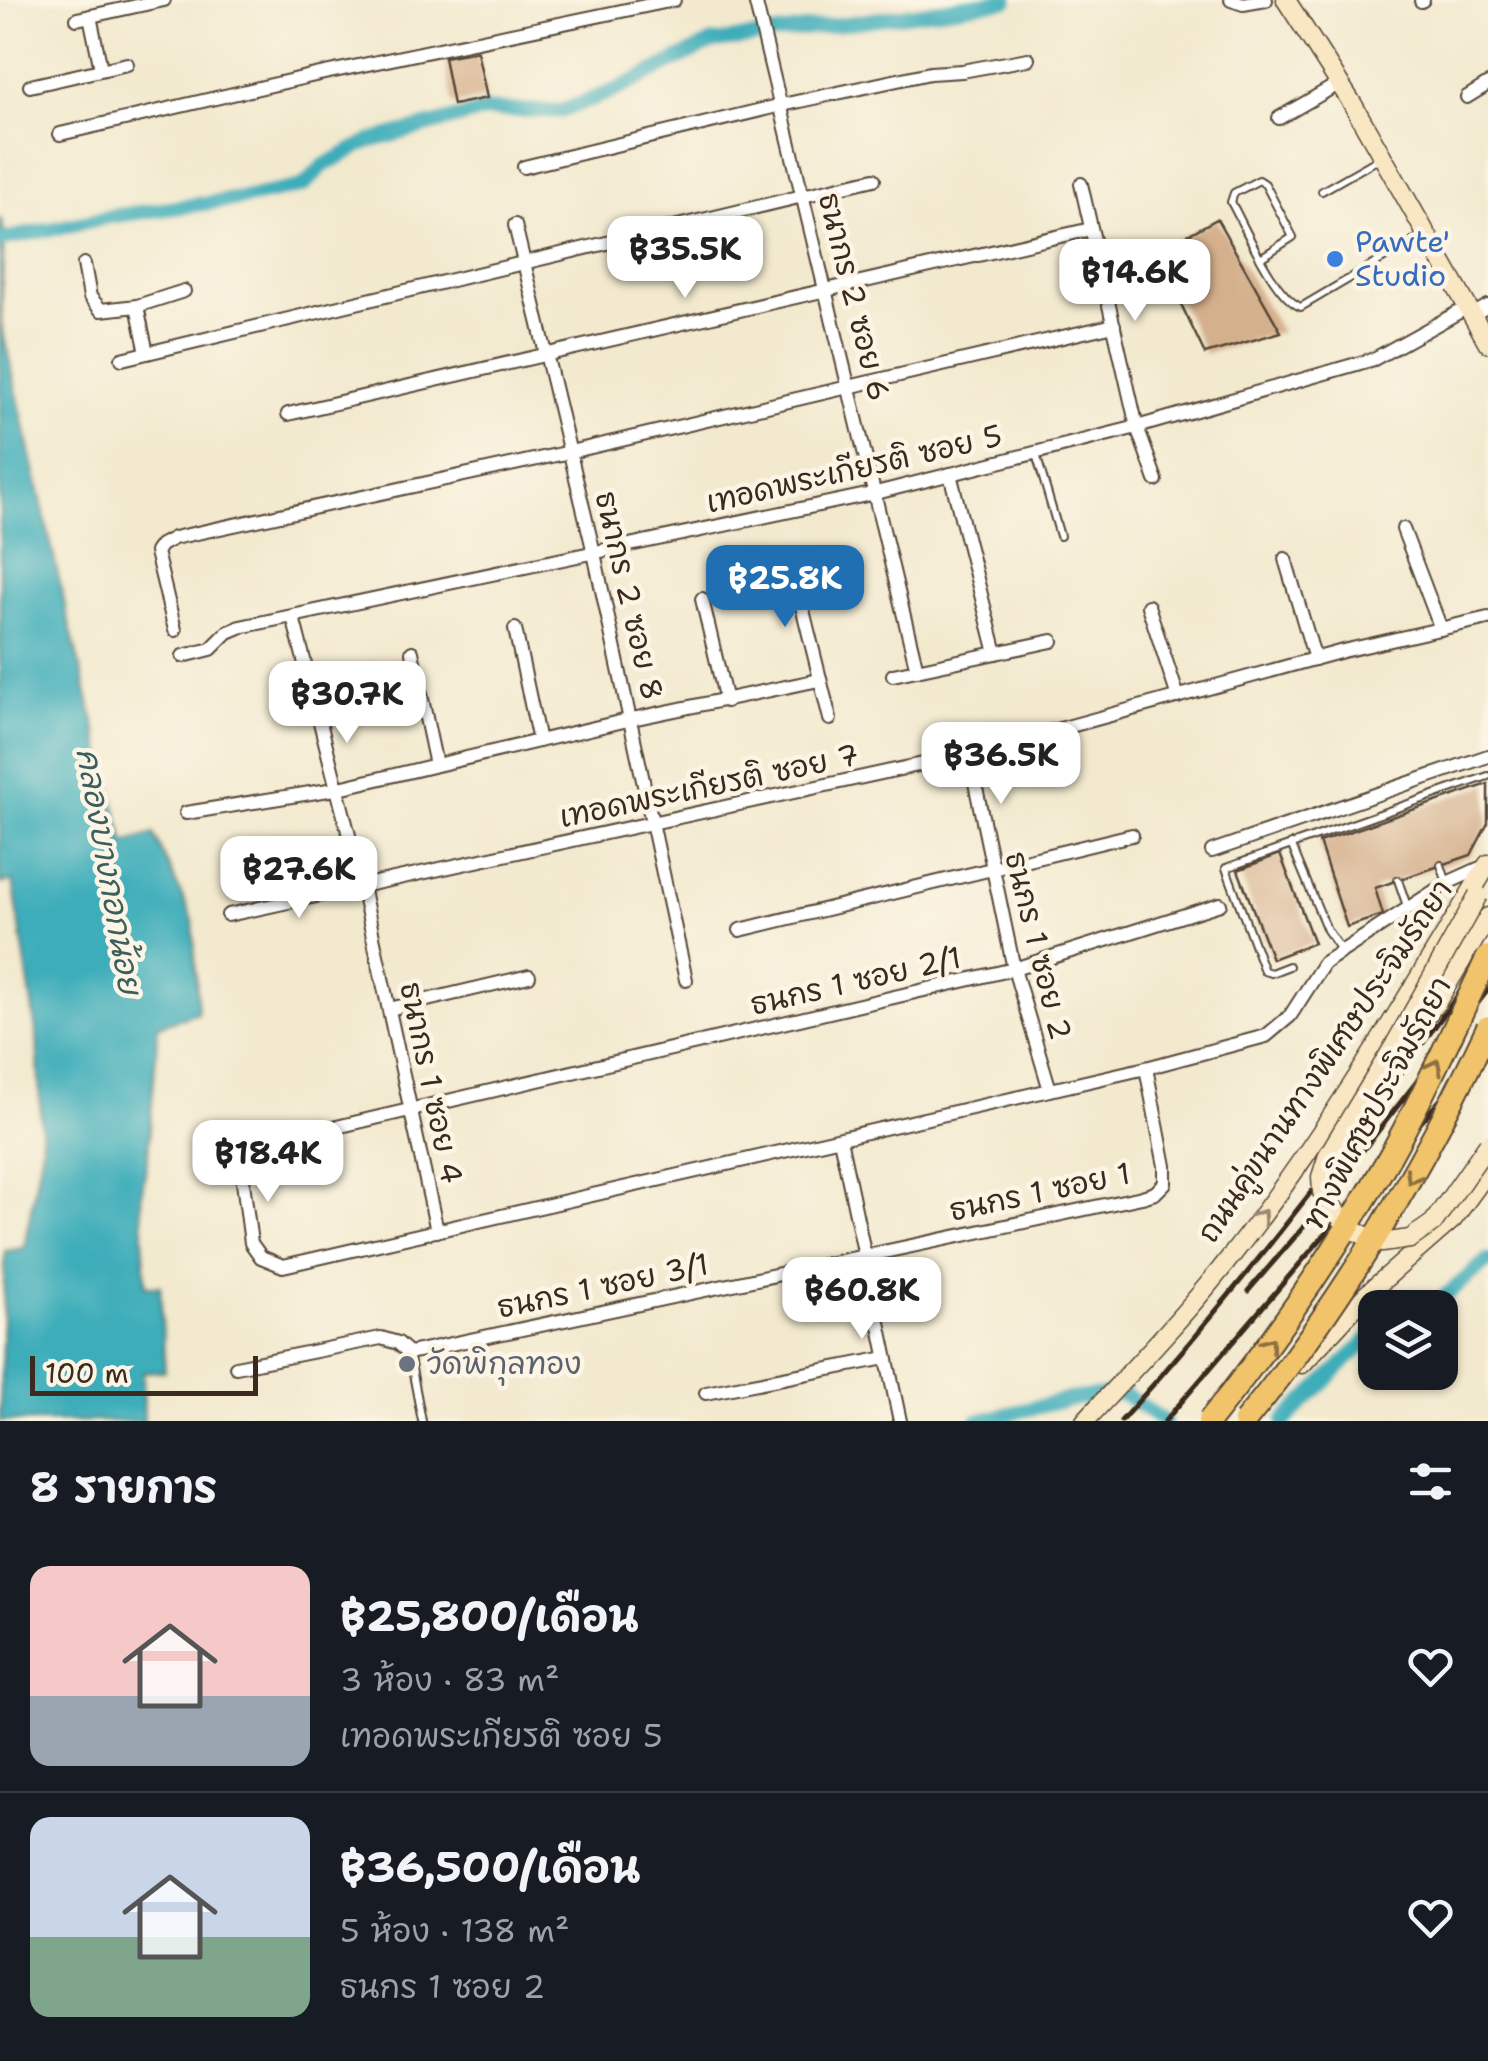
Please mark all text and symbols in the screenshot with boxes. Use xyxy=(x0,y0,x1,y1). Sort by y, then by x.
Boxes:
street label: ธนากร 2 ซอย 6 xyxy=(809,189,900,405)
pin: ฿35.5K xyxy=(604,216,766,301)
place label: Pawte' Studio xyxy=(1355,221,1450,296)
text: ฿35.5K xyxy=(629,227,741,270)
pin: ฿14.6K xyxy=(1054,239,1216,324)
marker: Pawte' Studio xyxy=(1324,248,1346,270)
text: ฿14.6K xyxy=(1081,250,1189,293)
street label: เทอดพระเกียรติ ซอย 5 xyxy=(702,415,1006,523)
street label: ธนากร 2 ซอย 8 xyxy=(586,488,673,704)
pin: ฿25.8K xyxy=(704,545,866,630)
text: ฿25.8K xyxy=(728,556,842,599)
pin: ฿30.7K xyxy=(266,661,428,746)
text: ฿30.7K xyxy=(291,672,403,715)
pin: ฿36.5K xyxy=(920,722,1082,807)
text: ฿36.5K xyxy=(943,733,1059,776)
street label: เทอดพระเกียรติ ซอย 7 xyxy=(555,734,862,837)
water label: คลองบางกอกน้อย xyxy=(67,744,153,1000)
pin: ฿27.6K xyxy=(218,836,380,921)
text: ฿27.6K xyxy=(242,847,356,890)
street label: ธนกร 1 ซอย 2 xyxy=(995,848,1082,1044)
street label: ถนนคู่ขนานทางพิเศษประจิมรัถยา xyxy=(1190,873,1460,1249)
street label: ธนกร 1 ซอย 2/1 xyxy=(747,936,965,1025)
street label: ทางพิเศษประจิมรัถยา xyxy=(1295,971,1459,1235)
street label: ธนากร 1 ซอย 4 xyxy=(390,979,473,1187)
one-way arrow xyxy=(1423,1058,1443,1076)
pin: ฿18.4K xyxy=(187,1120,349,1205)
text: ฿18.4K xyxy=(214,1131,322,1174)
street label: ธนกร 1 ซอย 1 xyxy=(946,1152,1134,1231)
one-way arrow xyxy=(1405,1166,1425,1184)
one-way arrow xyxy=(1249,1209,1267,1227)
street label: ธนกร 1 ซอย 3/1 xyxy=(494,1243,712,1328)
pin: ฿60.8K xyxy=(781,1257,943,1342)
text: ฿60.8K xyxy=(804,1268,920,1311)
map controls xyxy=(1358,1290,1458,1390)
button: layers xyxy=(1358,1290,1458,1390)
one-way arrow xyxy=(1258,1337,1275,1355)
place label: วัดพิกุลทอง xyxy=(427,1343,581,1386)
scale bar xyxy=(30,1351,258,1396)
marker: วัดพิกุลทอง xyxy=(396,1353,418,1375)
text: 100 m xyxy=(45,1354,129,1392)
icon: filters xyxy=(1403,1454,1458,1509)
text: 8 รายการ xyxy=(30,1459,217,1515)
text: ฿25,800/เดือน xyxy=(340,1588,639,1644)
icon: home xyxy=(110,1606,230,1726)
icon: heart xyxy=(1403,1639,1458,1694)
text: 3 ห้อง · 83 m² xyxy=(340,1658,560,1701)
text: เทอดพระเกียรติ ซอย 5 xyxy=(340,1714,663,1757)
text: ฿36,500/เดือน xyxy=(340,1839,640,1895)
icon: home xyxy=(110,1857,230,1977)
icon: heart xyxy=(1403,1890,1458,1945)
text: 5 ห้อง · 138 m² xyxy=(340,1909,569,1952)
text: ธนกร 1 ซอย 2 xyxy=(340,1965,545,2008)

